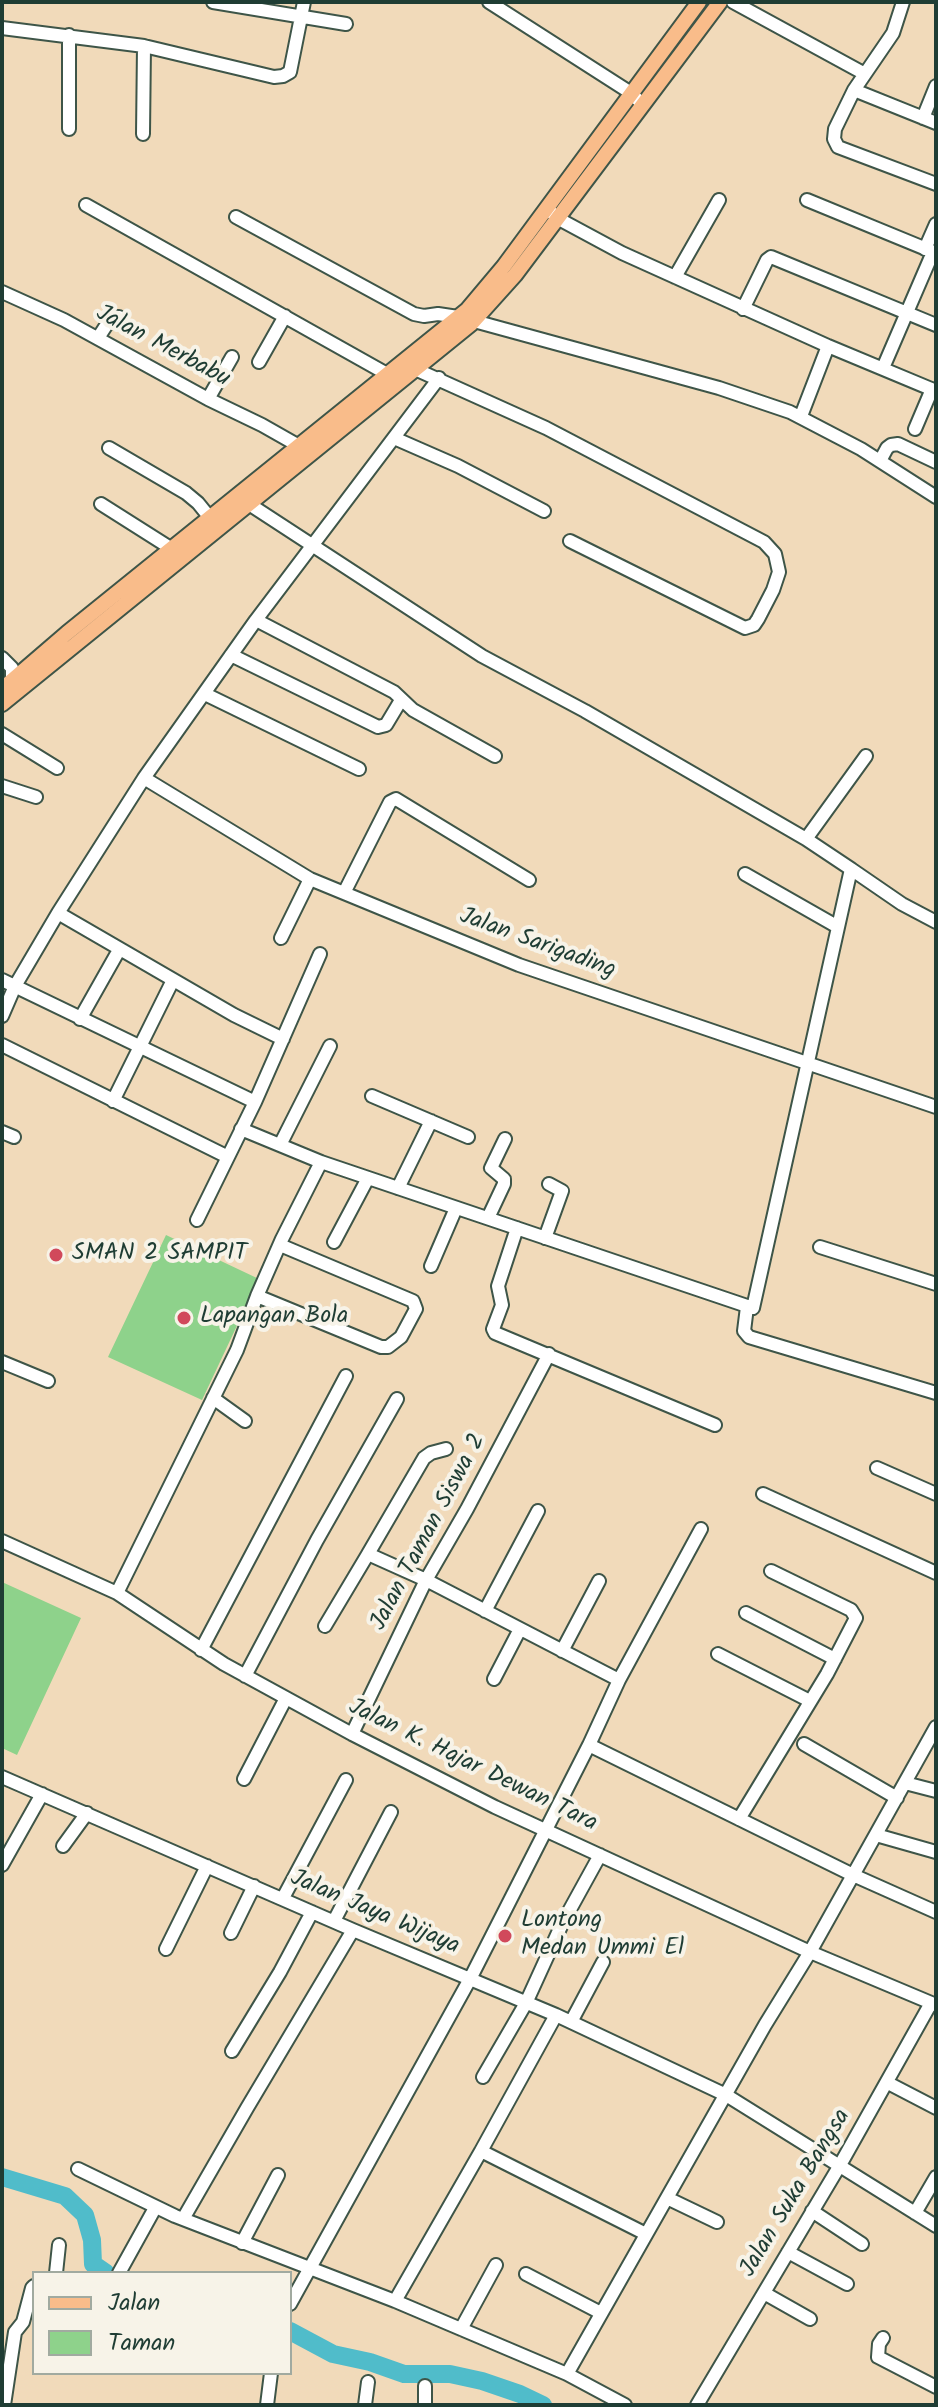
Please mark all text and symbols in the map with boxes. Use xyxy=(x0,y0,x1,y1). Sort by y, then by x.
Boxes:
street label: Jalan Merbabu xyxy=(90,301,234,395)
street label: Jalan Sarigading xyxy=(455,903,619,987)
place label: SMAN 2 SAMPIT xyxy=(72,1241,247,1269)
marker: SMAN 2 SAMPIT xyxy=(47,1246,65,1264)
place label: Lapangan Bola xyxy=(200,1304,348,1332)
marker: Lapangan Bola xyxy=(175,1309,193,1327)
street label: Jalan Taman Siswa 2 xyxy=(366,1430,494,1636)
street label: Jalan K. Hajar Dewan Tara xyxy=(343,1694,601,1840)
street label: Jalan Jaya Wijaya xyxy=(285,1865,463,1963)
place label: Lontong Medan Ummi El xyxy=(521,1908,684,1964)
marker: Lontong Medan Ummi El xyxy=(496,1927,514,1945)
street label: Jalan Suka Bangsa xyxy=(736,2105,858,2283)
legend xyxy=(32,2271,292,2375)
text: Jalan xyxy=(108,2284,160,2323)
text: Taman xyxy=(108,2324,175,2363)

